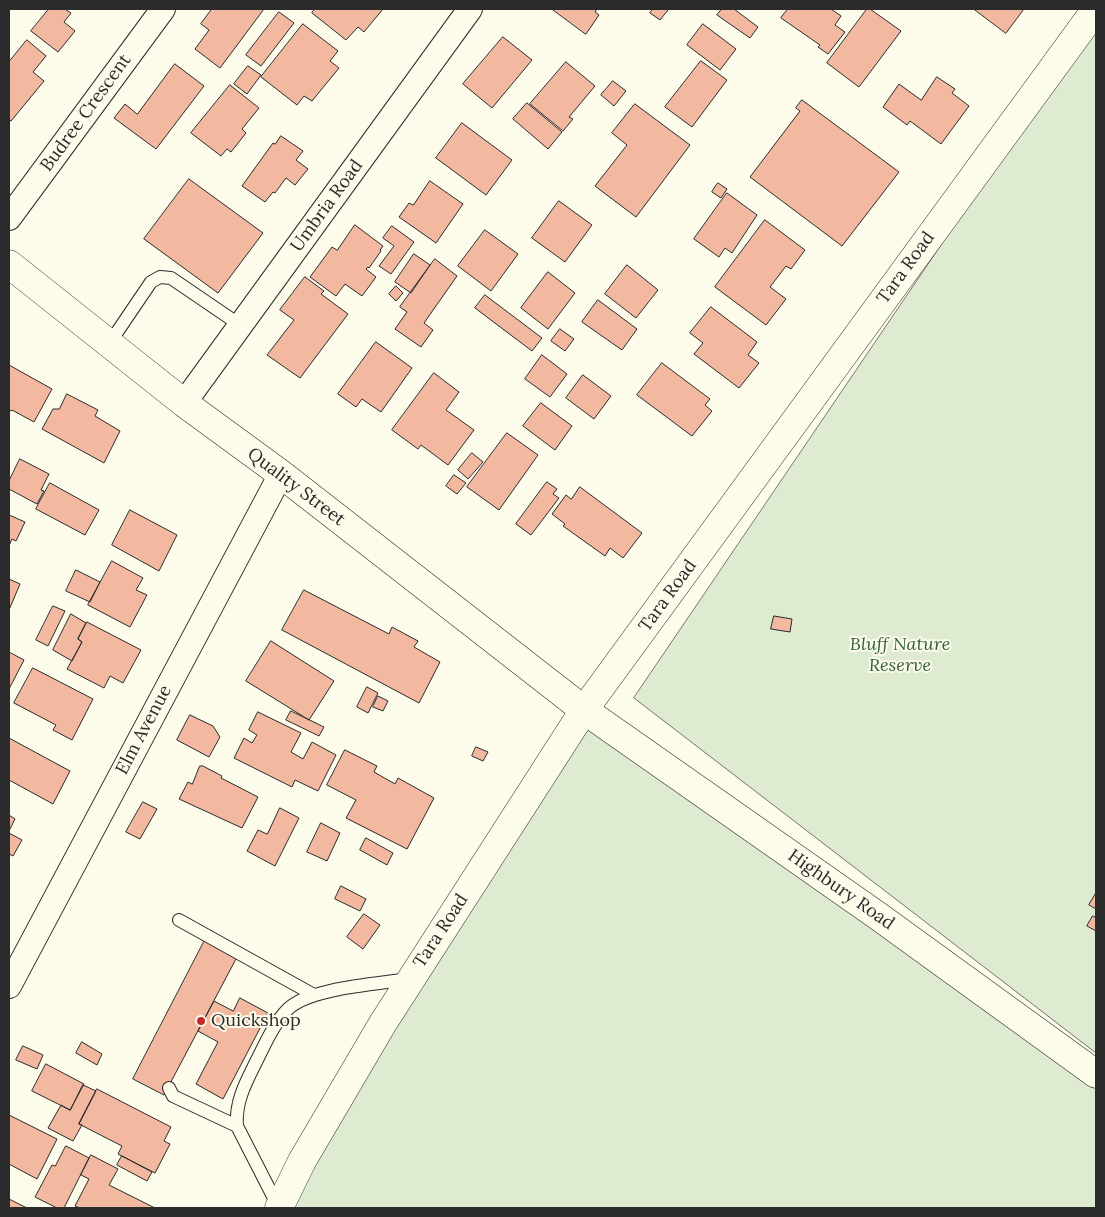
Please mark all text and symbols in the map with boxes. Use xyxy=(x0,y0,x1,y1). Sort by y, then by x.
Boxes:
street label: Budree Crescent xyxy=(36,50,136,176)
street label: Umbria Road xyxy=(286,156,368,256)
street label: Tara Road xyxy=(873,228,939,308)
street label: Quality Street xyxy=(243,443,349,531)
street label: Tara Road xyxy=(635,556,701,636)
park label: Bluff Nature Reserve xyxy=(850,634,950,676)
street label: Elm Avenue xyxy=(111,682,177,778)
street label: Highbury Road xyxy=(783,845,899,935)
street label: Tara Road xyxy=(409,890,473,972)
place label: Quickshop xyxy=(211,1010,301,1032)
marker: Quickshop xyxy=(195,1015,207,1027)

